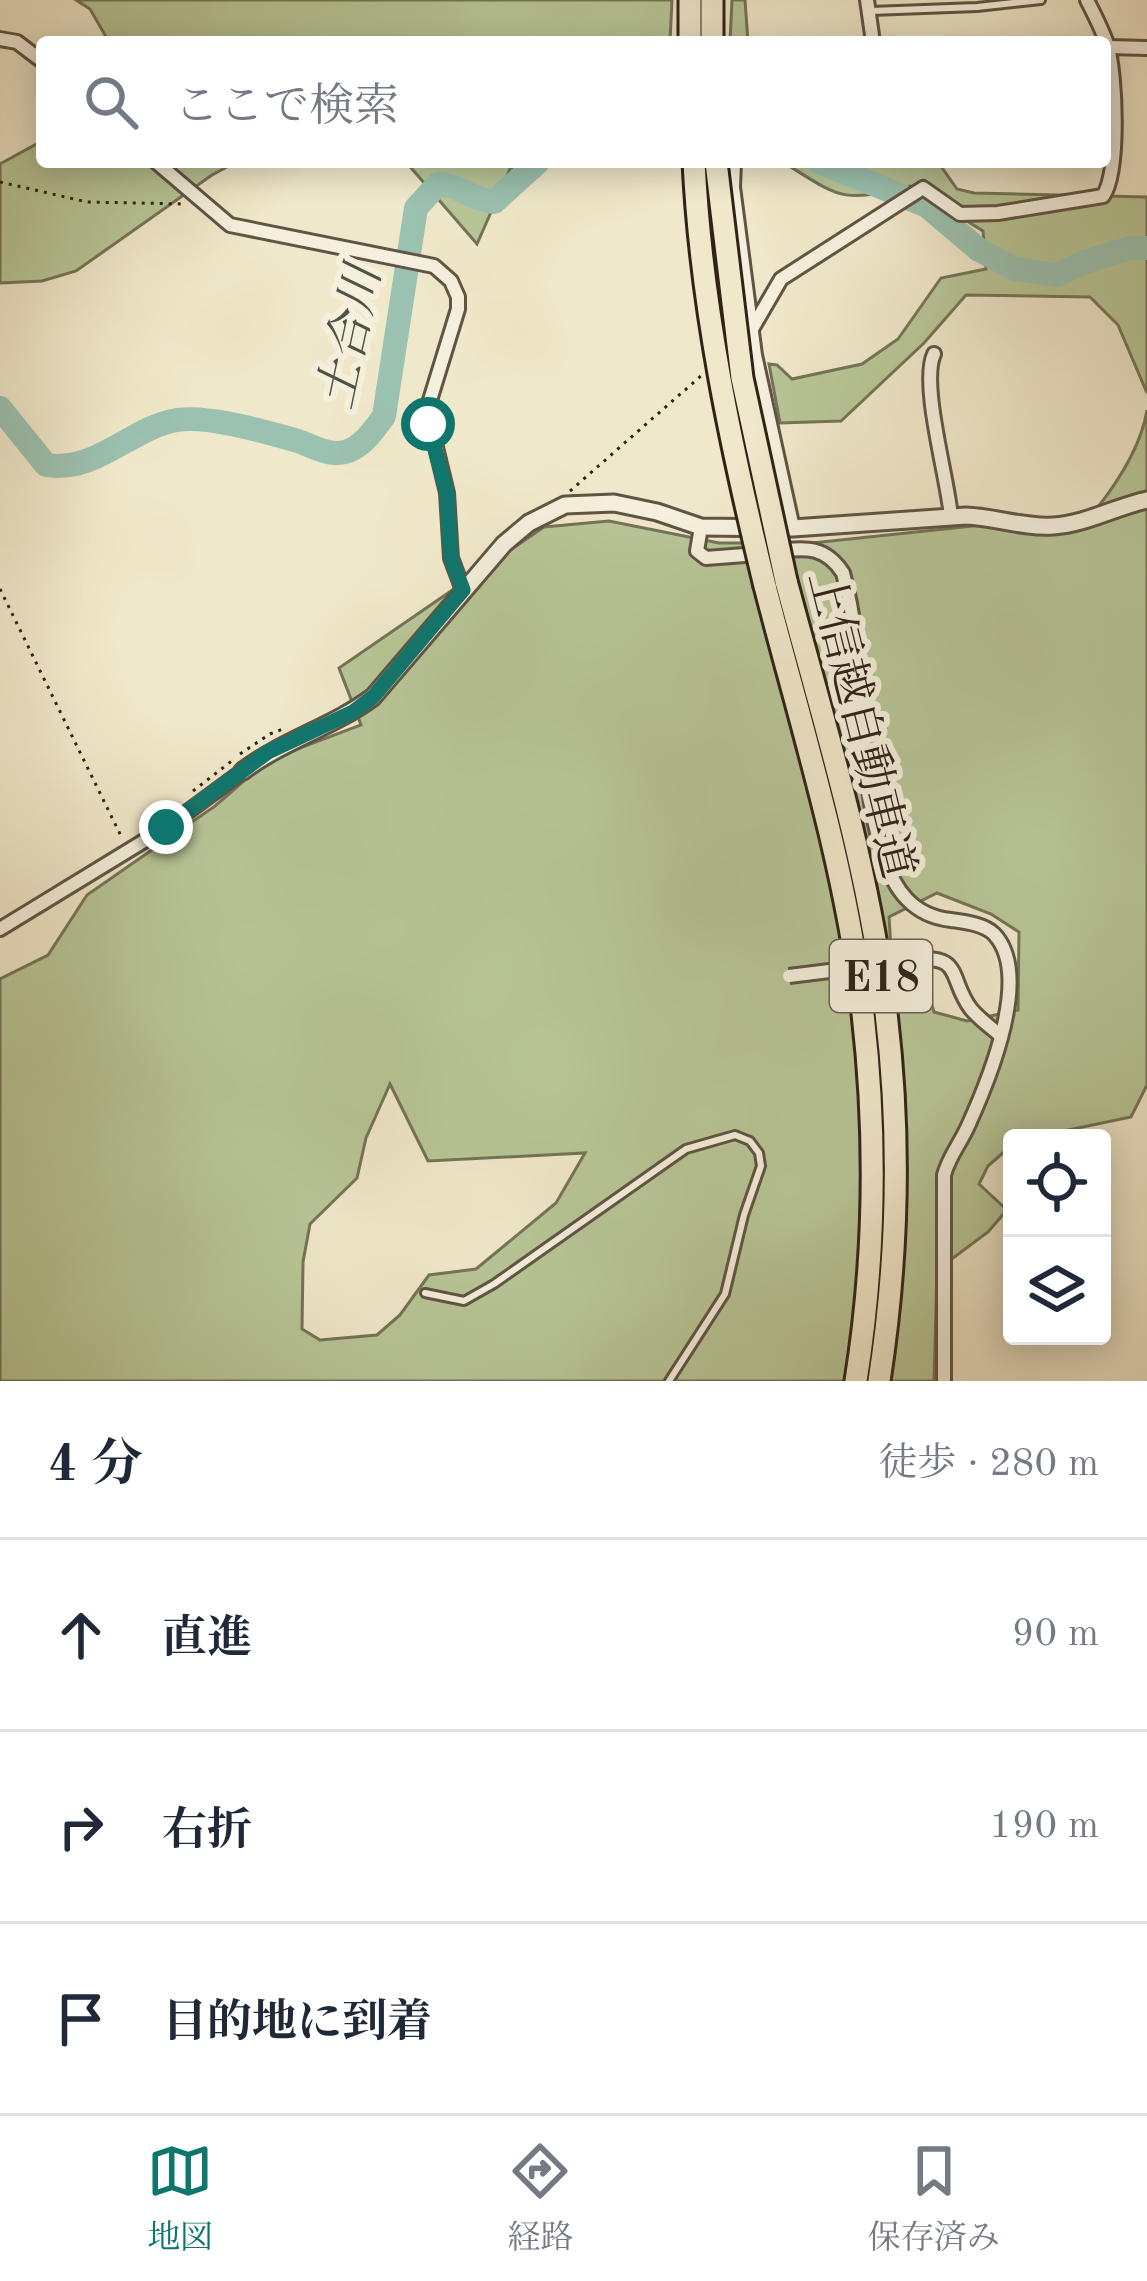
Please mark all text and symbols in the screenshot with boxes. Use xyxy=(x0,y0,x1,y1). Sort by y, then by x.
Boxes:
search box xyxy=(36,36,1111,168)
icon: search xyxy=(78,69,144,135)
text: ここで検索 xyxy=(174,86,399,131)
water label: 土合川 xyxy=(310,257,391,413)
route start xyxy=(401,397,455,451)
street label: 上信越自動車道 xyxy=(799,566,922,883)
route end xyxy=(139,800,193,854)
road number: E18 xyxy=(830,940,932,1012)
map controls xyxy=(1003,1129,1111,1345)
button: locate xyxy=(1003,1129,1111,1237)
button: layers xyxy=(1003,1237,1111,1345)
text: 4 分 xyxy=(48,1441,143,1492)
text: 徒歩 · 280 m xyxy=(878,1445,1099,1484)
icon: ahead xyxy=(48,1602,114,1668)
text: 90 m xyxy=(1012,1615,1099,1654)
text: 直進 xyxy=(162,1618,252,1663)
icon: right xyxy=(48,1794,114,1860)
text: 190 m xyxy=(989,1807,1099,1846)
text: 右折 xyxy=(162,1810,252,1855)
icon: arrive xyxy=(48,1986,114,2052)
text: 目的地に到着 xyxy=(162,2002,432,2047)
tab: 地図 xyxy=(147,2138,213,2260)
tab: 経路 xyxy=(507,2138,573,2260)
tab: 保存済み xyxy=(868,2138,1000,2260)

